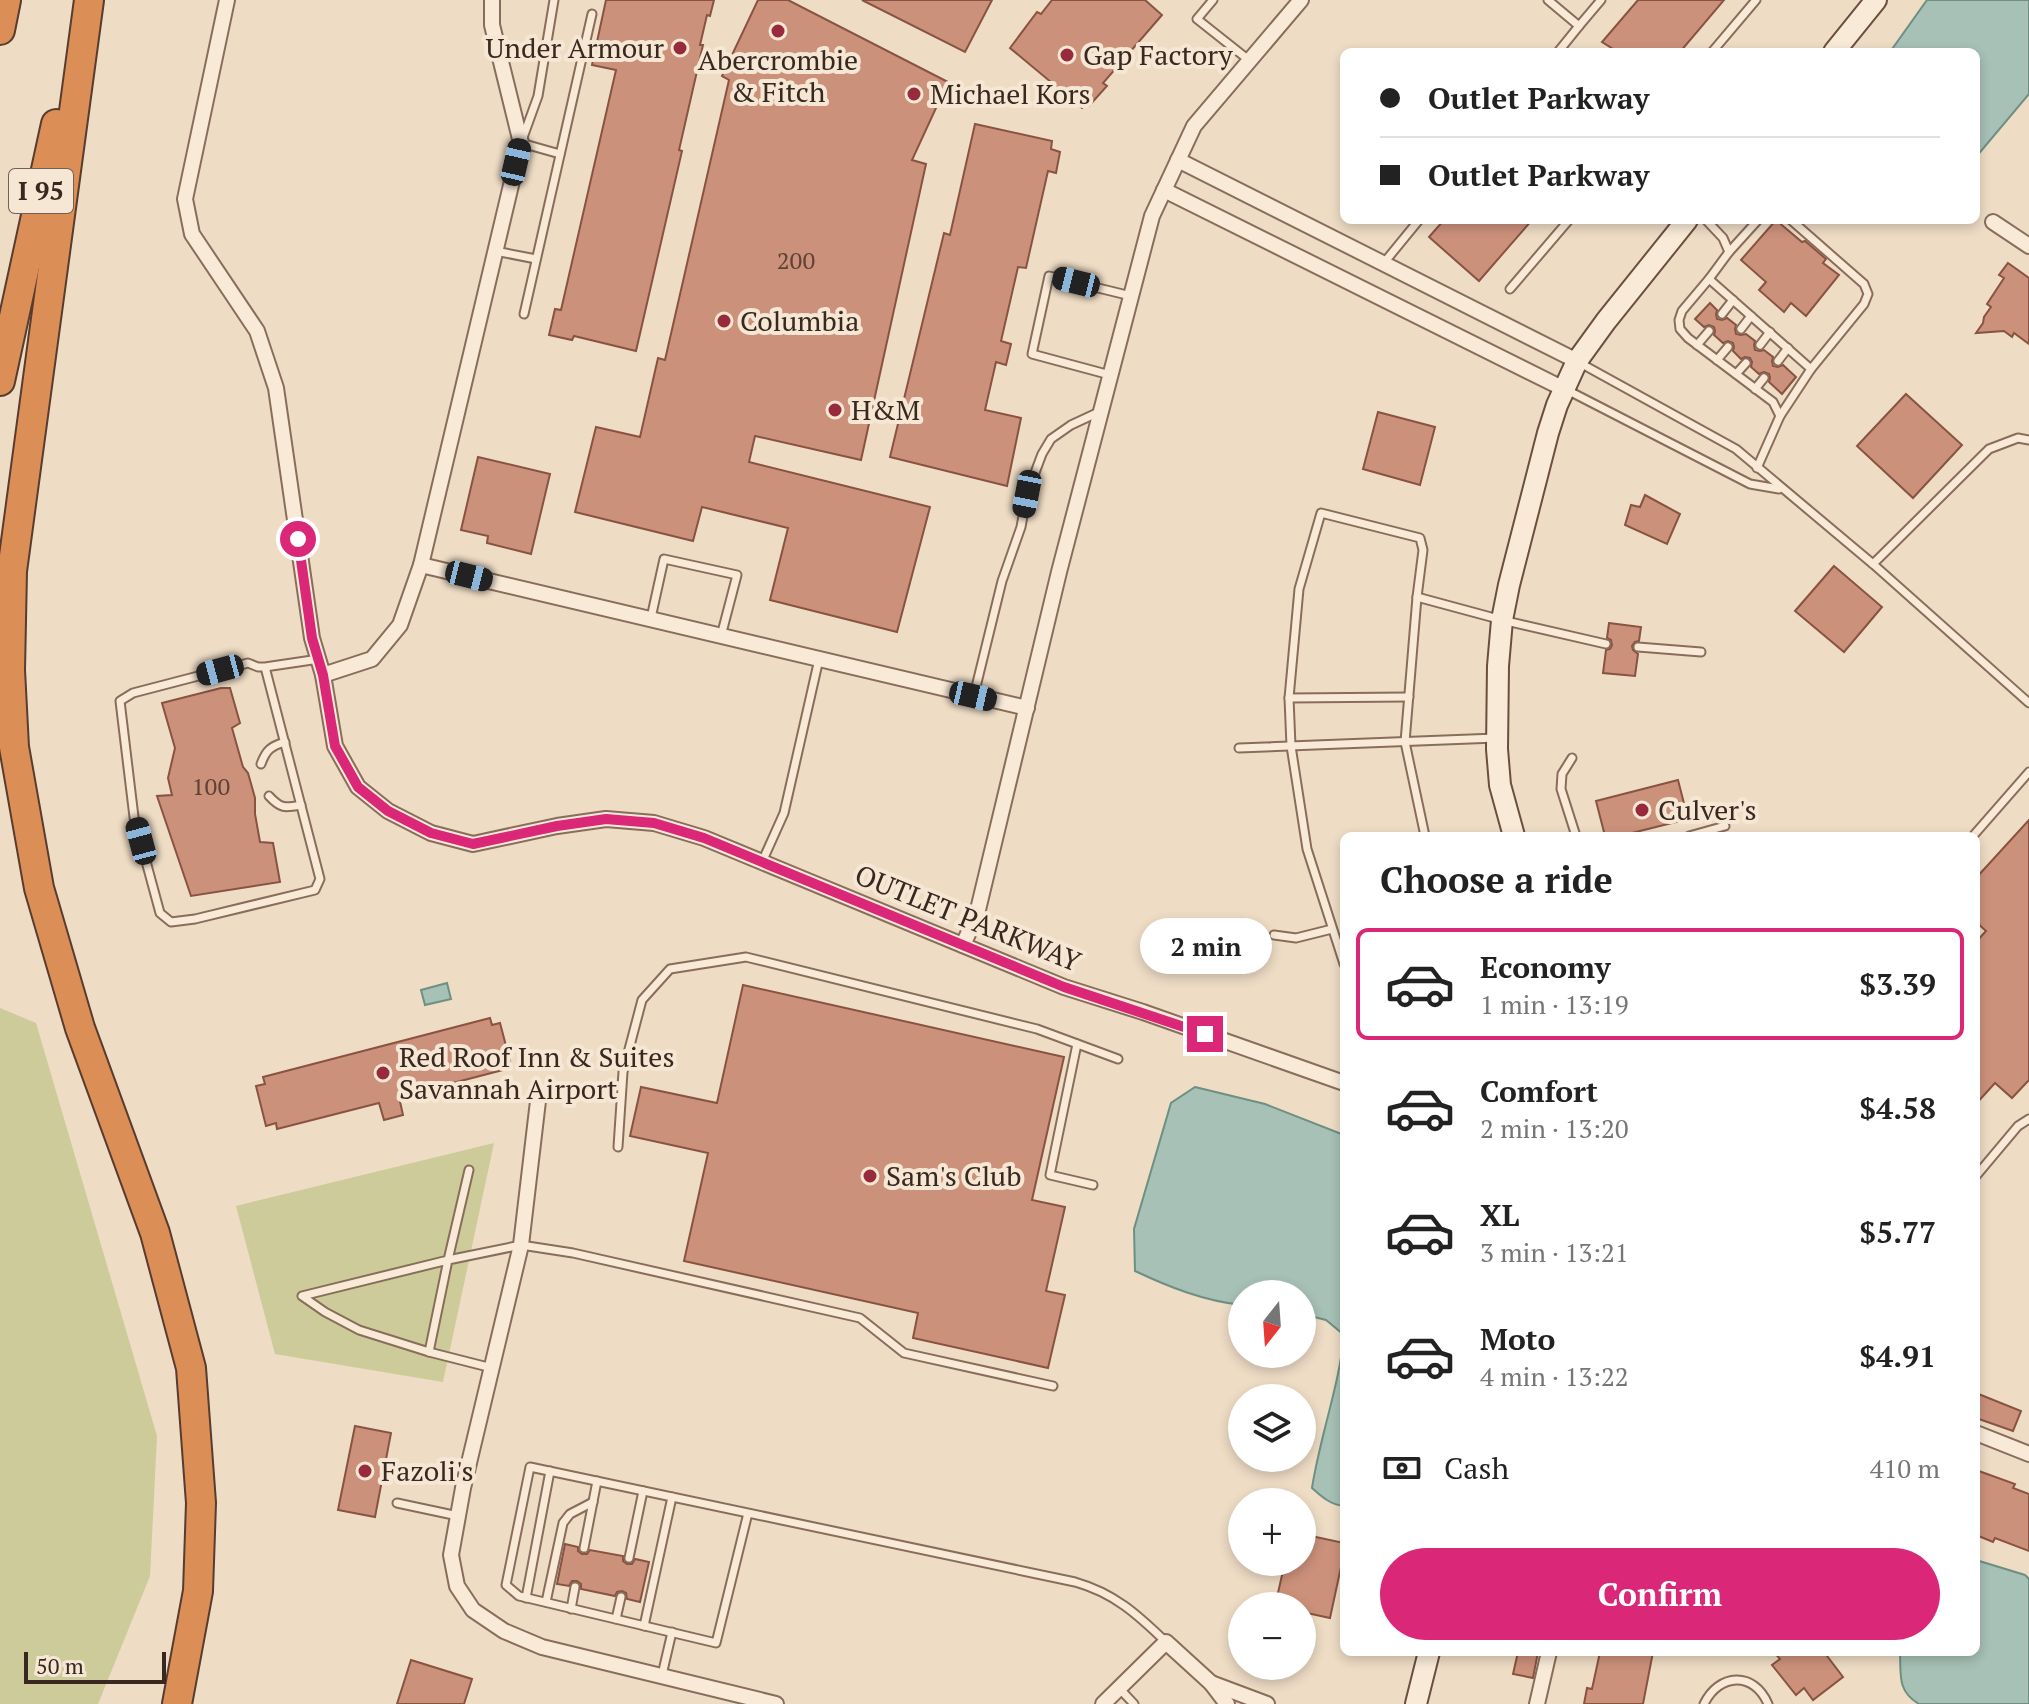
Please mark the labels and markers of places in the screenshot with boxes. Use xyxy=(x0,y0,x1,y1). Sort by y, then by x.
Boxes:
marker: Abercrombie & Fitch xyxy=(769,22,787,40)
place label: Under Armour xyxy=(486,29,664,66)
place label: Gap Factory xyxy=(1083,36,1234,73)
marker: Under Armour xyxy=(671,39,689,57)
place label: Abercrombie & Fitch xyxy=(698,41,858,110)
marker: Gap Factory xyxy=(1058,46,1076,64)
place label: Michael Kors xyxy=(930,75,1091,112)
marker: Michael Kors xyxy=(905,85,923,103)
place label: Columbia xyxy=(740,302,859,339)
marker: Columbia xyxy=(715,312,733,330)
place label: H&M xyxy=(851,391,920,428)
marker: H&M xyxy=(826,401,844,419)
place label: Culver's xyxy=(1658,791,1757,828)
marker: Culver's xyxy=(1633,801,1651,819)
place label: Red Roof Inn & Suites Savannah Airport xyxy=(399,1038,675,1107)
marker: Red Roof Inn & Suites Savannah Airport xyxy=(374,1064,392,1082)
place label: Sam's Club xyxy=(886,1157,1021,1194)
marker: Sam's Club xyxy=(861,1167,879,1185)
place label: Fazoli's xyxy=(381,1452,474,1489)
marker: Fazoli's xyxy=(356,1462,374,1480)

